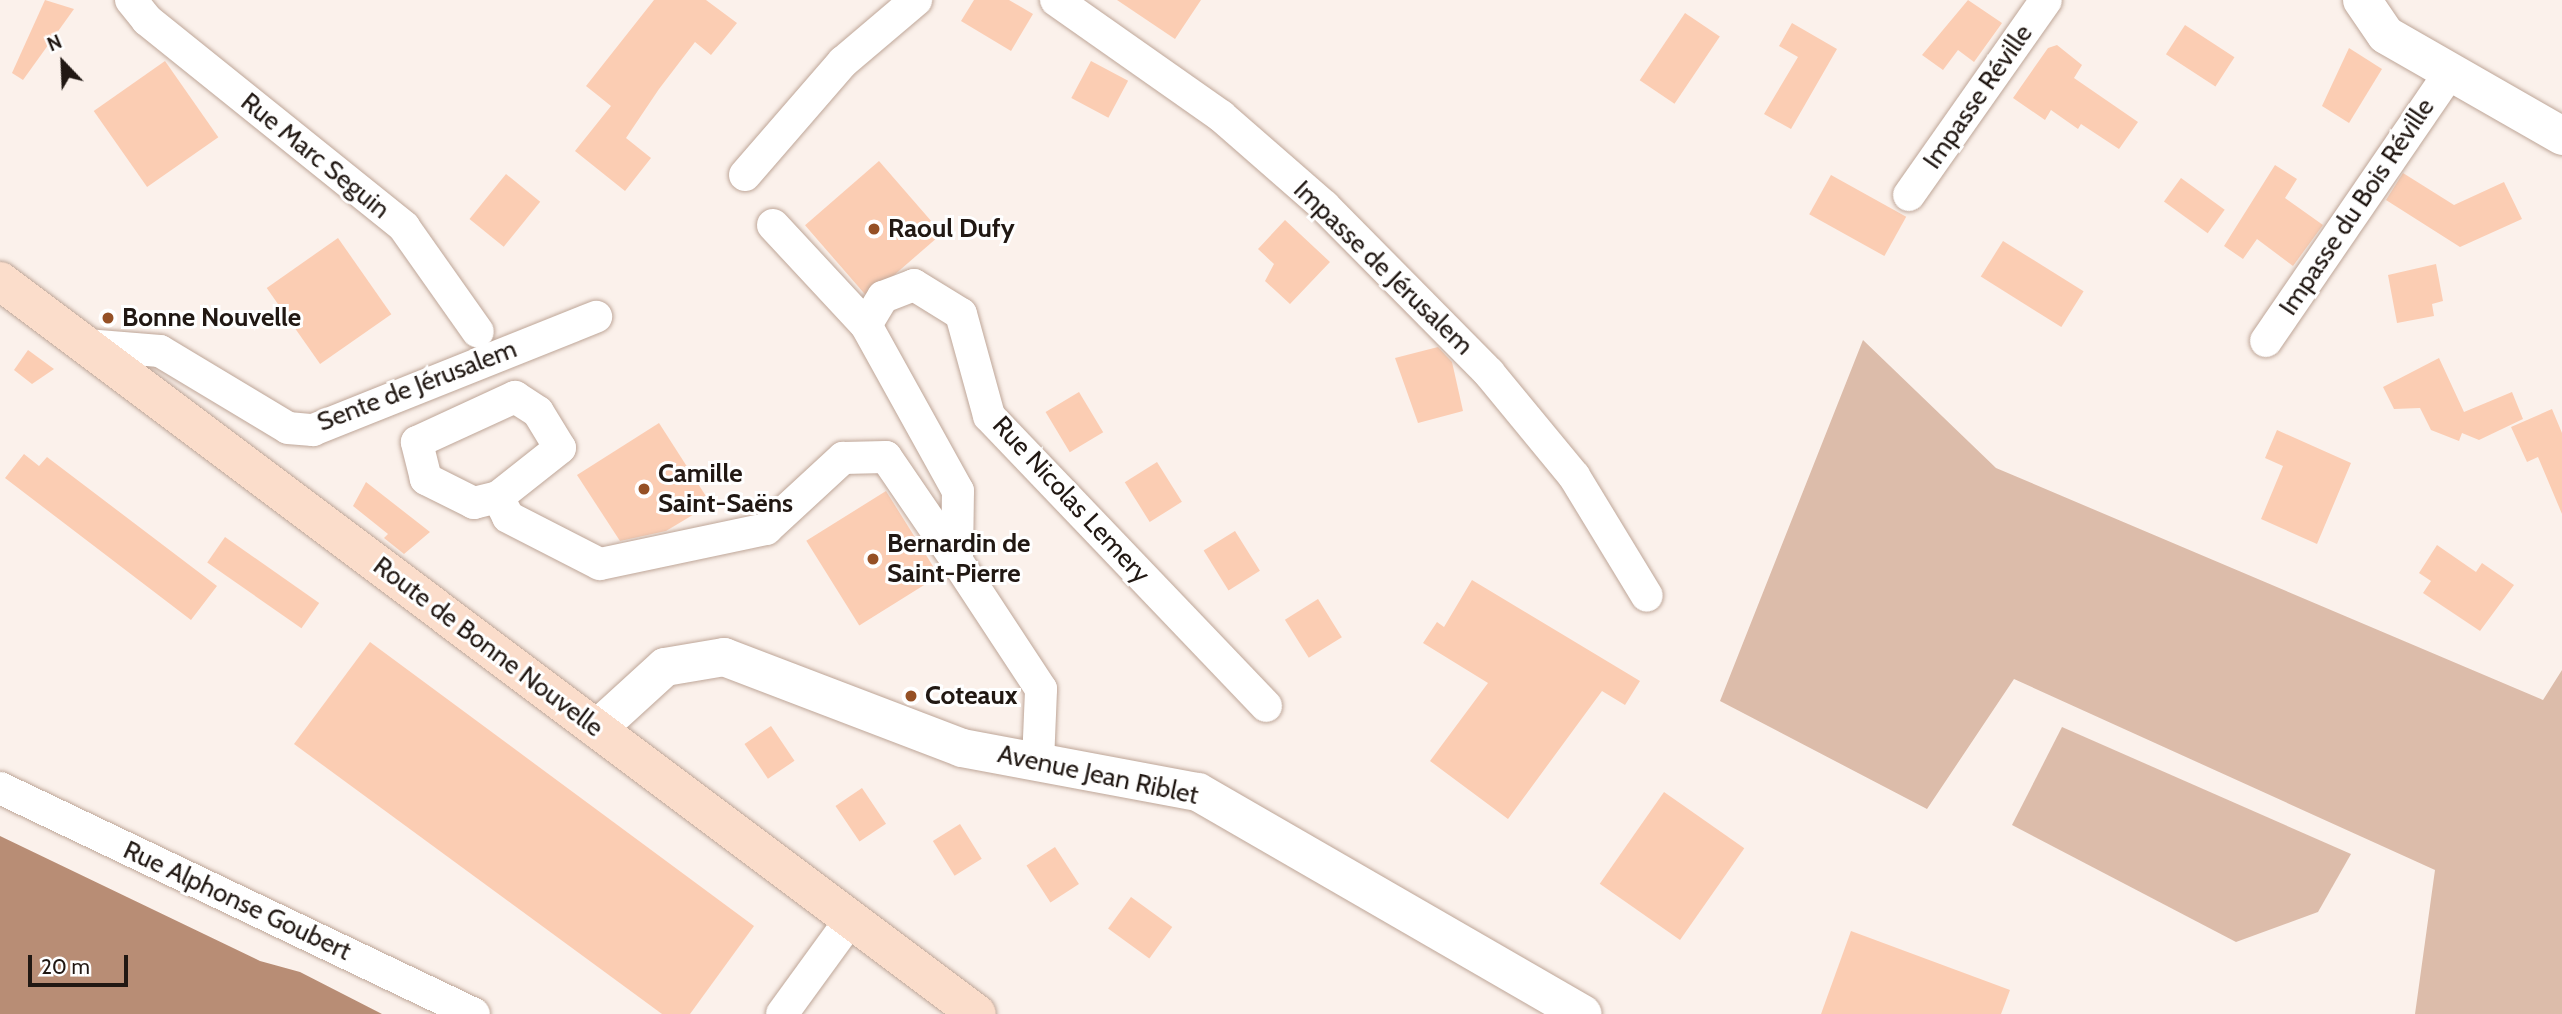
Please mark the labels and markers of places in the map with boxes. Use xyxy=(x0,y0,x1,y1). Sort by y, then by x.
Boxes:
place label: Raoul Dufy xyxy=(888,213,1015,245)
marker: Raoul Dufy xyxy=(866,221,882,237)
place label: Bonne Nouvelle xyxy=(122,302,301,334)
marker: Bonne Nouvelle xyxy=(100,310,116,326)
place label: Camille Saint-Saëns xyxy=(658,458,793,520)
marker: Camille Saint-Saëns xyxy=(636,481,652,497)
place label: Bernardin de Saint-Pierre xyxy=(887,528,1030,590)
marker: Bernardin de Saint-Pierre xyxy=(865,551,881,567)
place label: Coteaux xyxy=(925,680,1018,712)
marker: Coteaux xyxy=(903,688,919,704)

